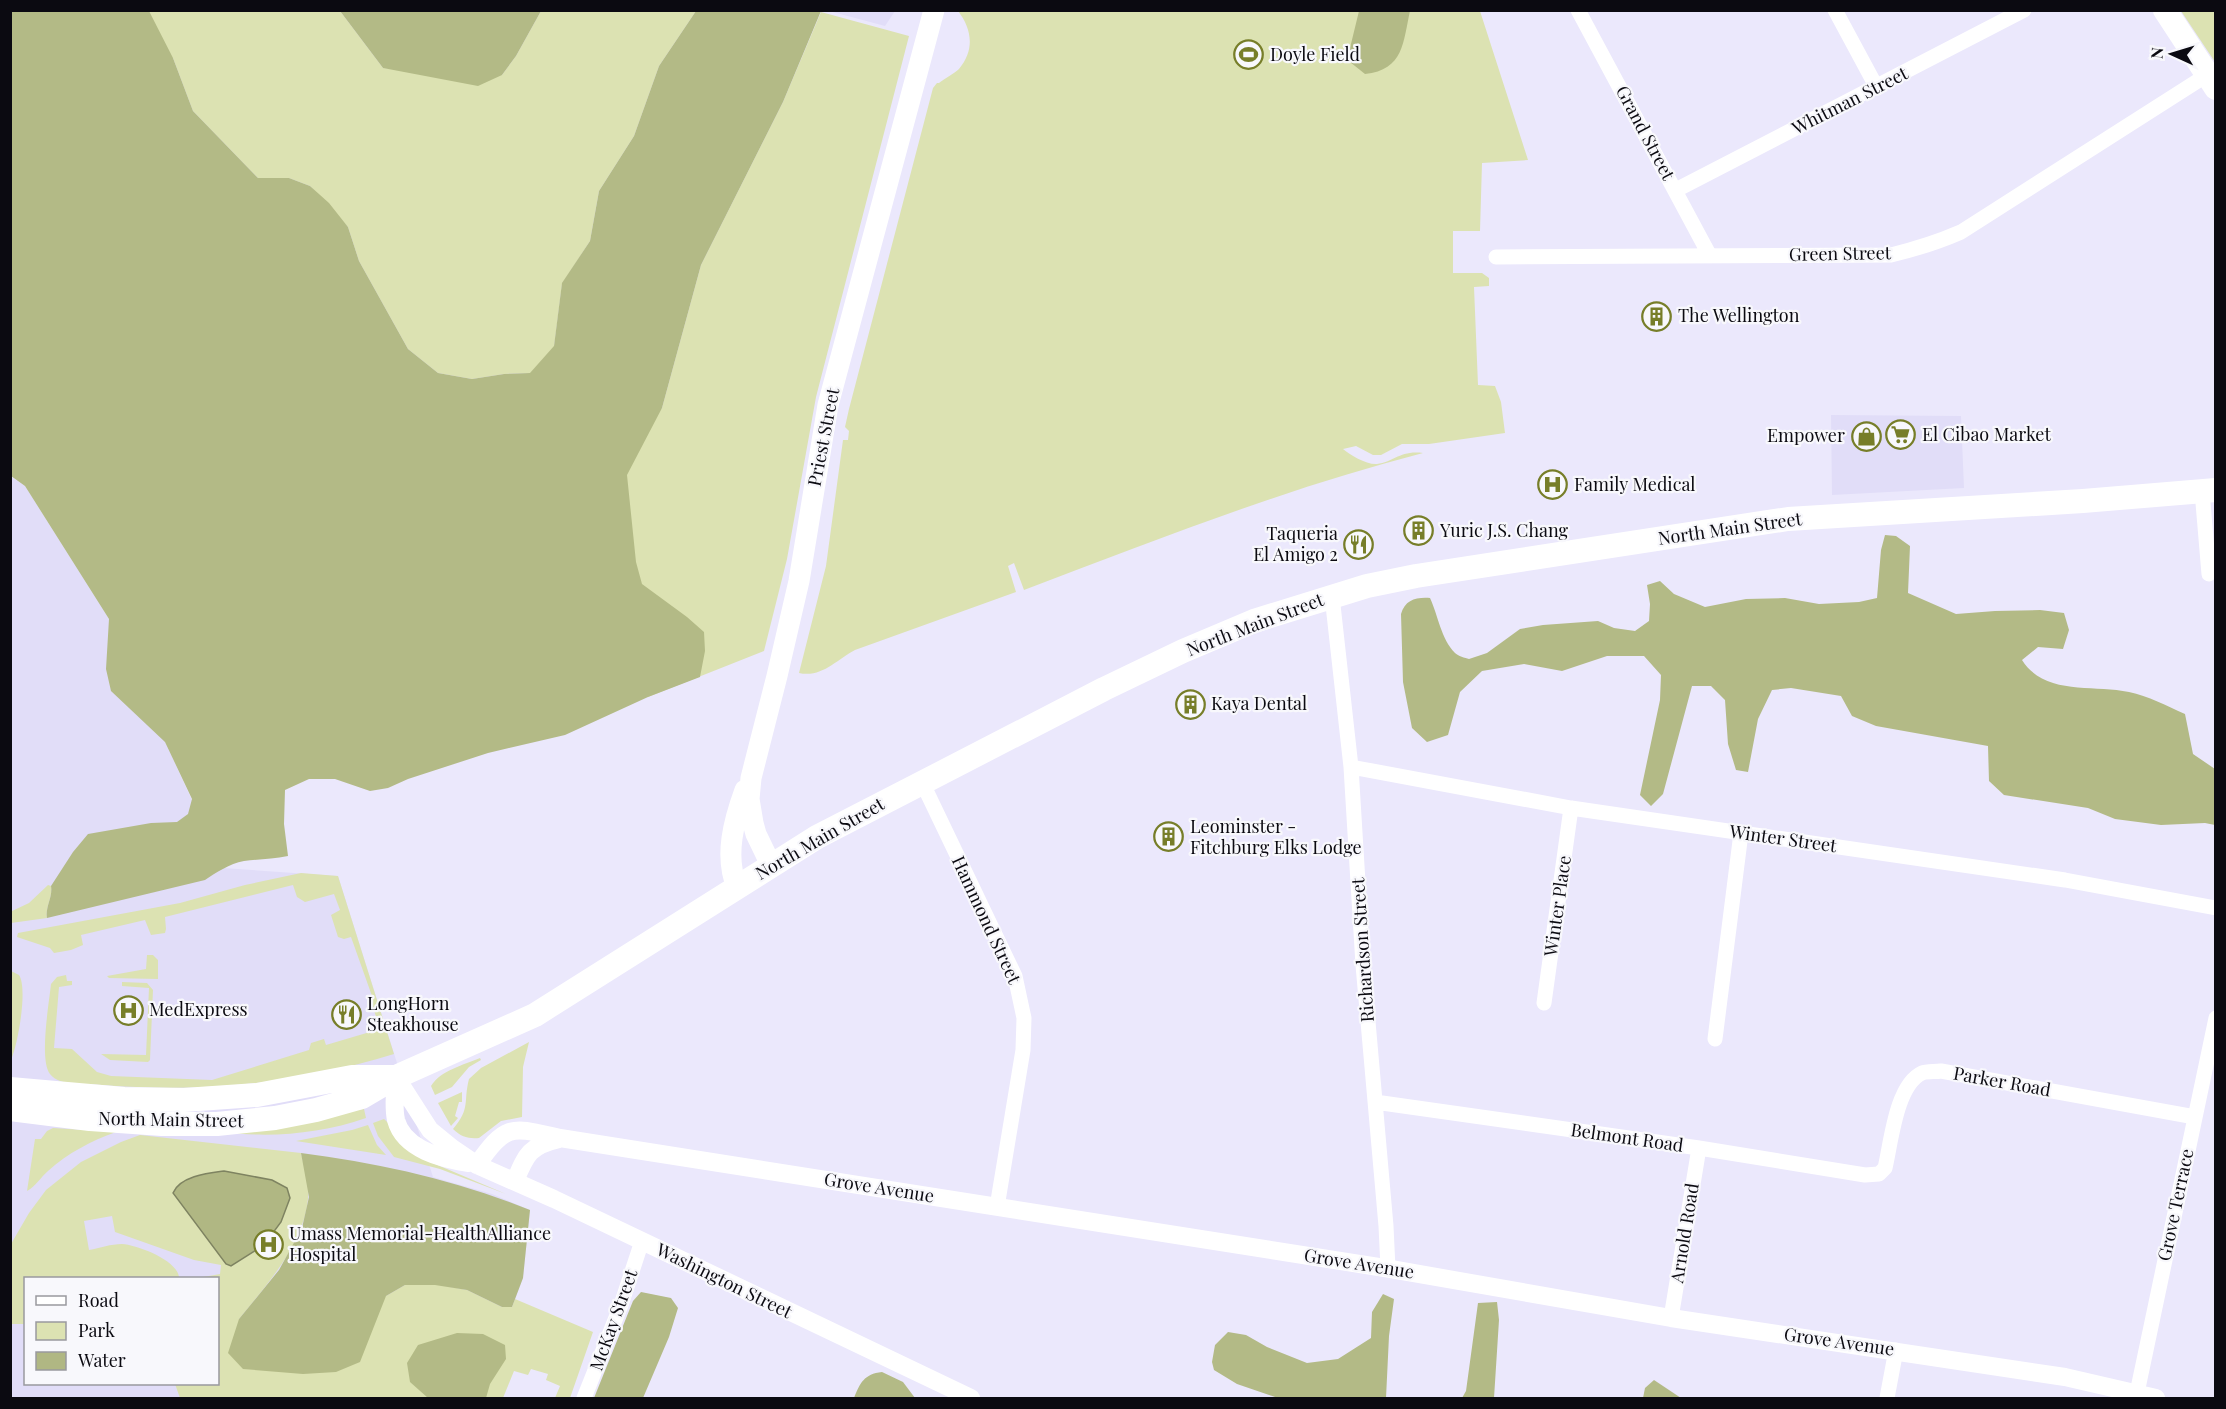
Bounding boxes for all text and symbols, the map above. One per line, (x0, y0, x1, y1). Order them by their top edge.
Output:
north arrow (2142, 24, 2202, 84)
sports icon: Doyle Field (1233, 39, 1265, 71)
place label: Doyle Field (1270, 42, 1360, 66)
text: N (2146, 46, 2167, 59)
street label: Whitman Street (1787, 60, 1912, 140)
street label: Grand Street (1611, 81, 1681, 184)
street label: Green Street (1789, 240, 1892, 266)
building icon: The Wellington (1641, 300, 1673, 332)
place label: The Wellington (1678, 303, 1800, 327)
street label: Priest Street (802, 385, 844, 488)
supermarket icon: El Cibao Market (1885, 419, 1917, 451)
shop icon: Empower (1850, 420, 1882, 452)
place label: El Cibao Market (1922, 422, 2051, 446)
place label: Empower (1767, 423, 1845, 447)
hospital icon: Family Medical (1537, 469, 1569, 501)
place label: Family Medical (1574, 472, 1696, 496)
street label: North Main Street (1656, 506, 1804, 550)
building icon: Yuric J.S. Chang (1403, 515, 1435, 547)
place label: Yuric J.S. Chang (1439, 518, 1568, 542)
place label: Taqueria El Amigo 2 (1253, 521, 1338, 566)
restaurant icon: Taqueria El Amigo 2 (1343, 528, 1375, 560)
street label: North Main Street (1183, 587, 1327, 661)
building icon: Kaya Dental (1174, 688, 1206, 720)
place label: Kaya Dental (1211, 691, 1307, 715)
street label: North Main Street (751, 791, 889, 885)
place label: Leominster - Fitchburg Elks Lodge (1190, 814, 1362, 859)
street label: Winter Street (1727, 818, 1839, 857)
building icon: Leominster - Fitchburg Elks Lodge (1153, 821, 1185, 853)
street label: Hammond Street (947, 852, 1027, 988)
street label: Winter Place (1538, 854, 1576, 959)
street label: Richardson Street (1345, 876, 1379, 1023)
place label: LongHorn Steakhouse (367, 991, 459, 1036)
hospital icon: MedExpress (112, 994, 144, 1026)
place label: MedExpress (149, 997, 248, 1021)
restaurant icon: LongHorn Steakhouse (330, 998, 362, 1030)
street label: Parker Road (1952, 1061, 2053, 1101)
street label: North Main Street (98, 1106, 244, 1132)
street label: Belmont Road (1569, 1117, 1686, 1157)
street label: Grove Terrace (2151, 1146, 2199, 1263)
street label: Grove Avenue (822, 1166, 936, 1208)
street label: Arnold Road (1664, 1181, 1704, 1285)
place label: Umass Memorial-HealthAlliance Hospital (289, 1221, 551, 1266)
hospital icon: Umass Memorial-HealthAlliance Hospital (252, 1228, 284, 1260)
street label: Washington Street (652, 1236, 797, 1324)
street label: Grove Avenue (1302, 1242, 1416, 1284)
street label: McKay Street (584, 1265, 643, 1374)
legend (24, 1277, 219, 1385)
text: Road (78, 1288, 119, 1312)
text: Park (78, 1318, 115, 1342)
street label: Grove Avenue (1782, 1321, 1896, 1361)
text: Water (77, 1348, 126, 1372)

